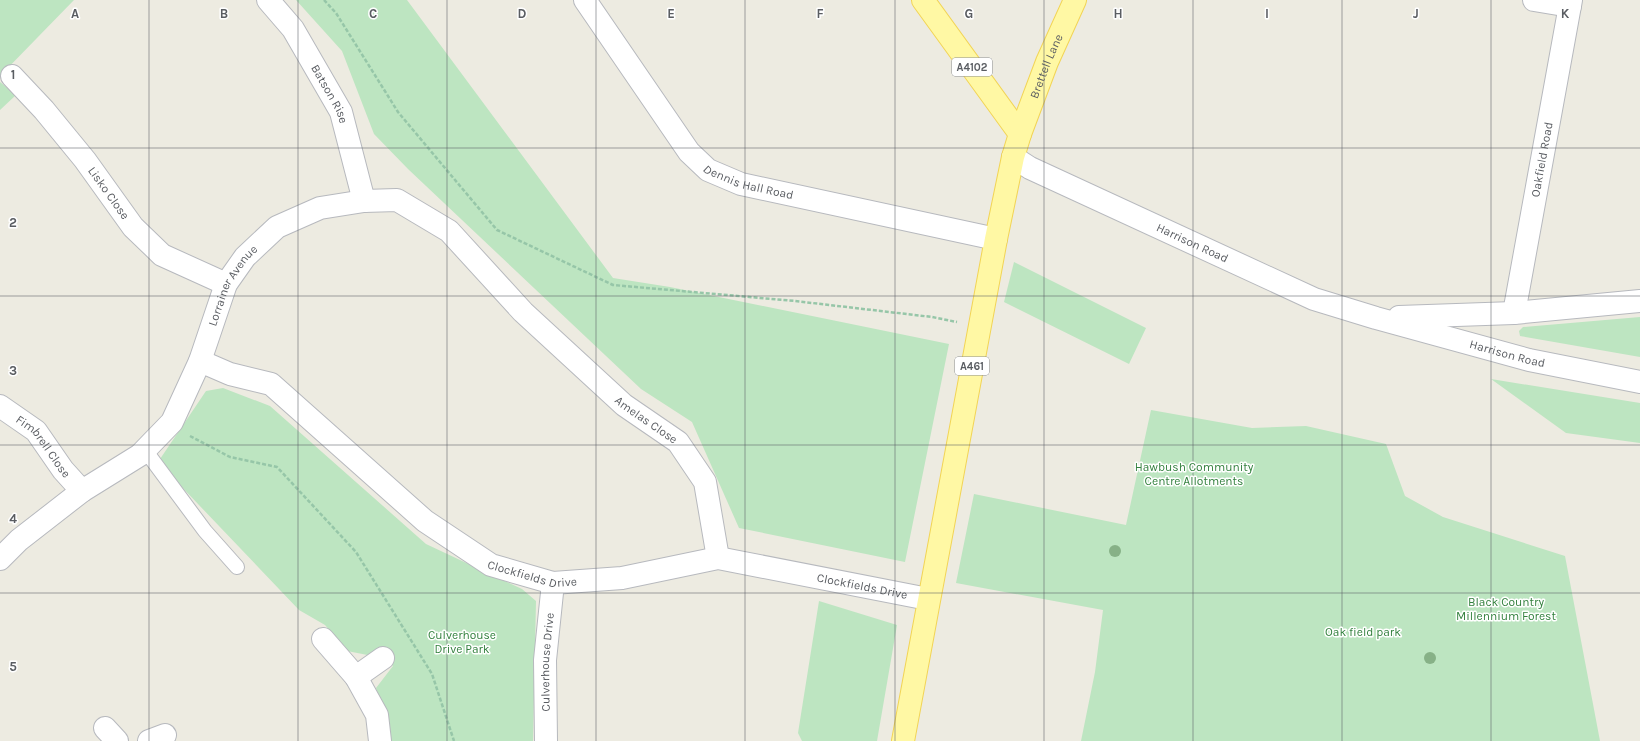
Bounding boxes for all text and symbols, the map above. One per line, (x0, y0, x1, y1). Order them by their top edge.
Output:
text: A (71, 6, 79, 21)
text: B (220, 6, 228, 21)
text: C (369, 6, 377, 21)
text: D (518, 6, 527, 21)
text: E (667, 6, 675, 21)
text: F (816, 6, 824, 21)
text: G (965, 6, 973, 21)
text: H (1113, 6, 1123, 21)
text: I (1265, 6, 1269, 21)
text: J (1413, 6, 1419, 21)
text: K (1561, 6, 1570, 21)
street label: Brettell Lane (1027, 32, 1066, 100)
road number: A4102 (952, 58, 992, 76)
street label: Batson Rise (308, 62, 351, 125)
text: 1 (11, 67, 15, 82)
street label: Oakfield Road (1528, 121, 1556, 198)
street label: Dennis Hall Road (700, 162, 795, 202)
street label: Lisko Close (85, 164, 132, 222)
text: 2 (9, 215, 17, 230)
street label: Harrison Road (1154, 220, 1230, 265)
street label: Lorrainer Avenue (205, 242, 260, 328)
street label: Harrison Road (1468, 337, 1546, 370)
road number: A461 (955, 357, 989, 375)
text: 3 (9, 363, 17, 378)
street label: Amelas Close (612, 393, 680, 447)
street label: Fimbrell Close (13, 412, 73, 480)
park label: Hawbush Community Centre Allotments (1135, 460, 1254, 488)
text: 4 (9, 511, 17, 526)
street label: Clockfields Drive (486, 557, 577, 591)
street label: Clockfields Drive (816, 570, 909, 602)
park label: Black Country Millennium Forest (1456, 595, 1556, 623)
street label: Culverhouse Drive (538, 612, 557, 712)
park label: Oak field park (1325, 625, 1401, 639)
park label: Culverhouse Drive Park (428, 628, 496, 656)
text: 5 (9, 659, 17, 674)

